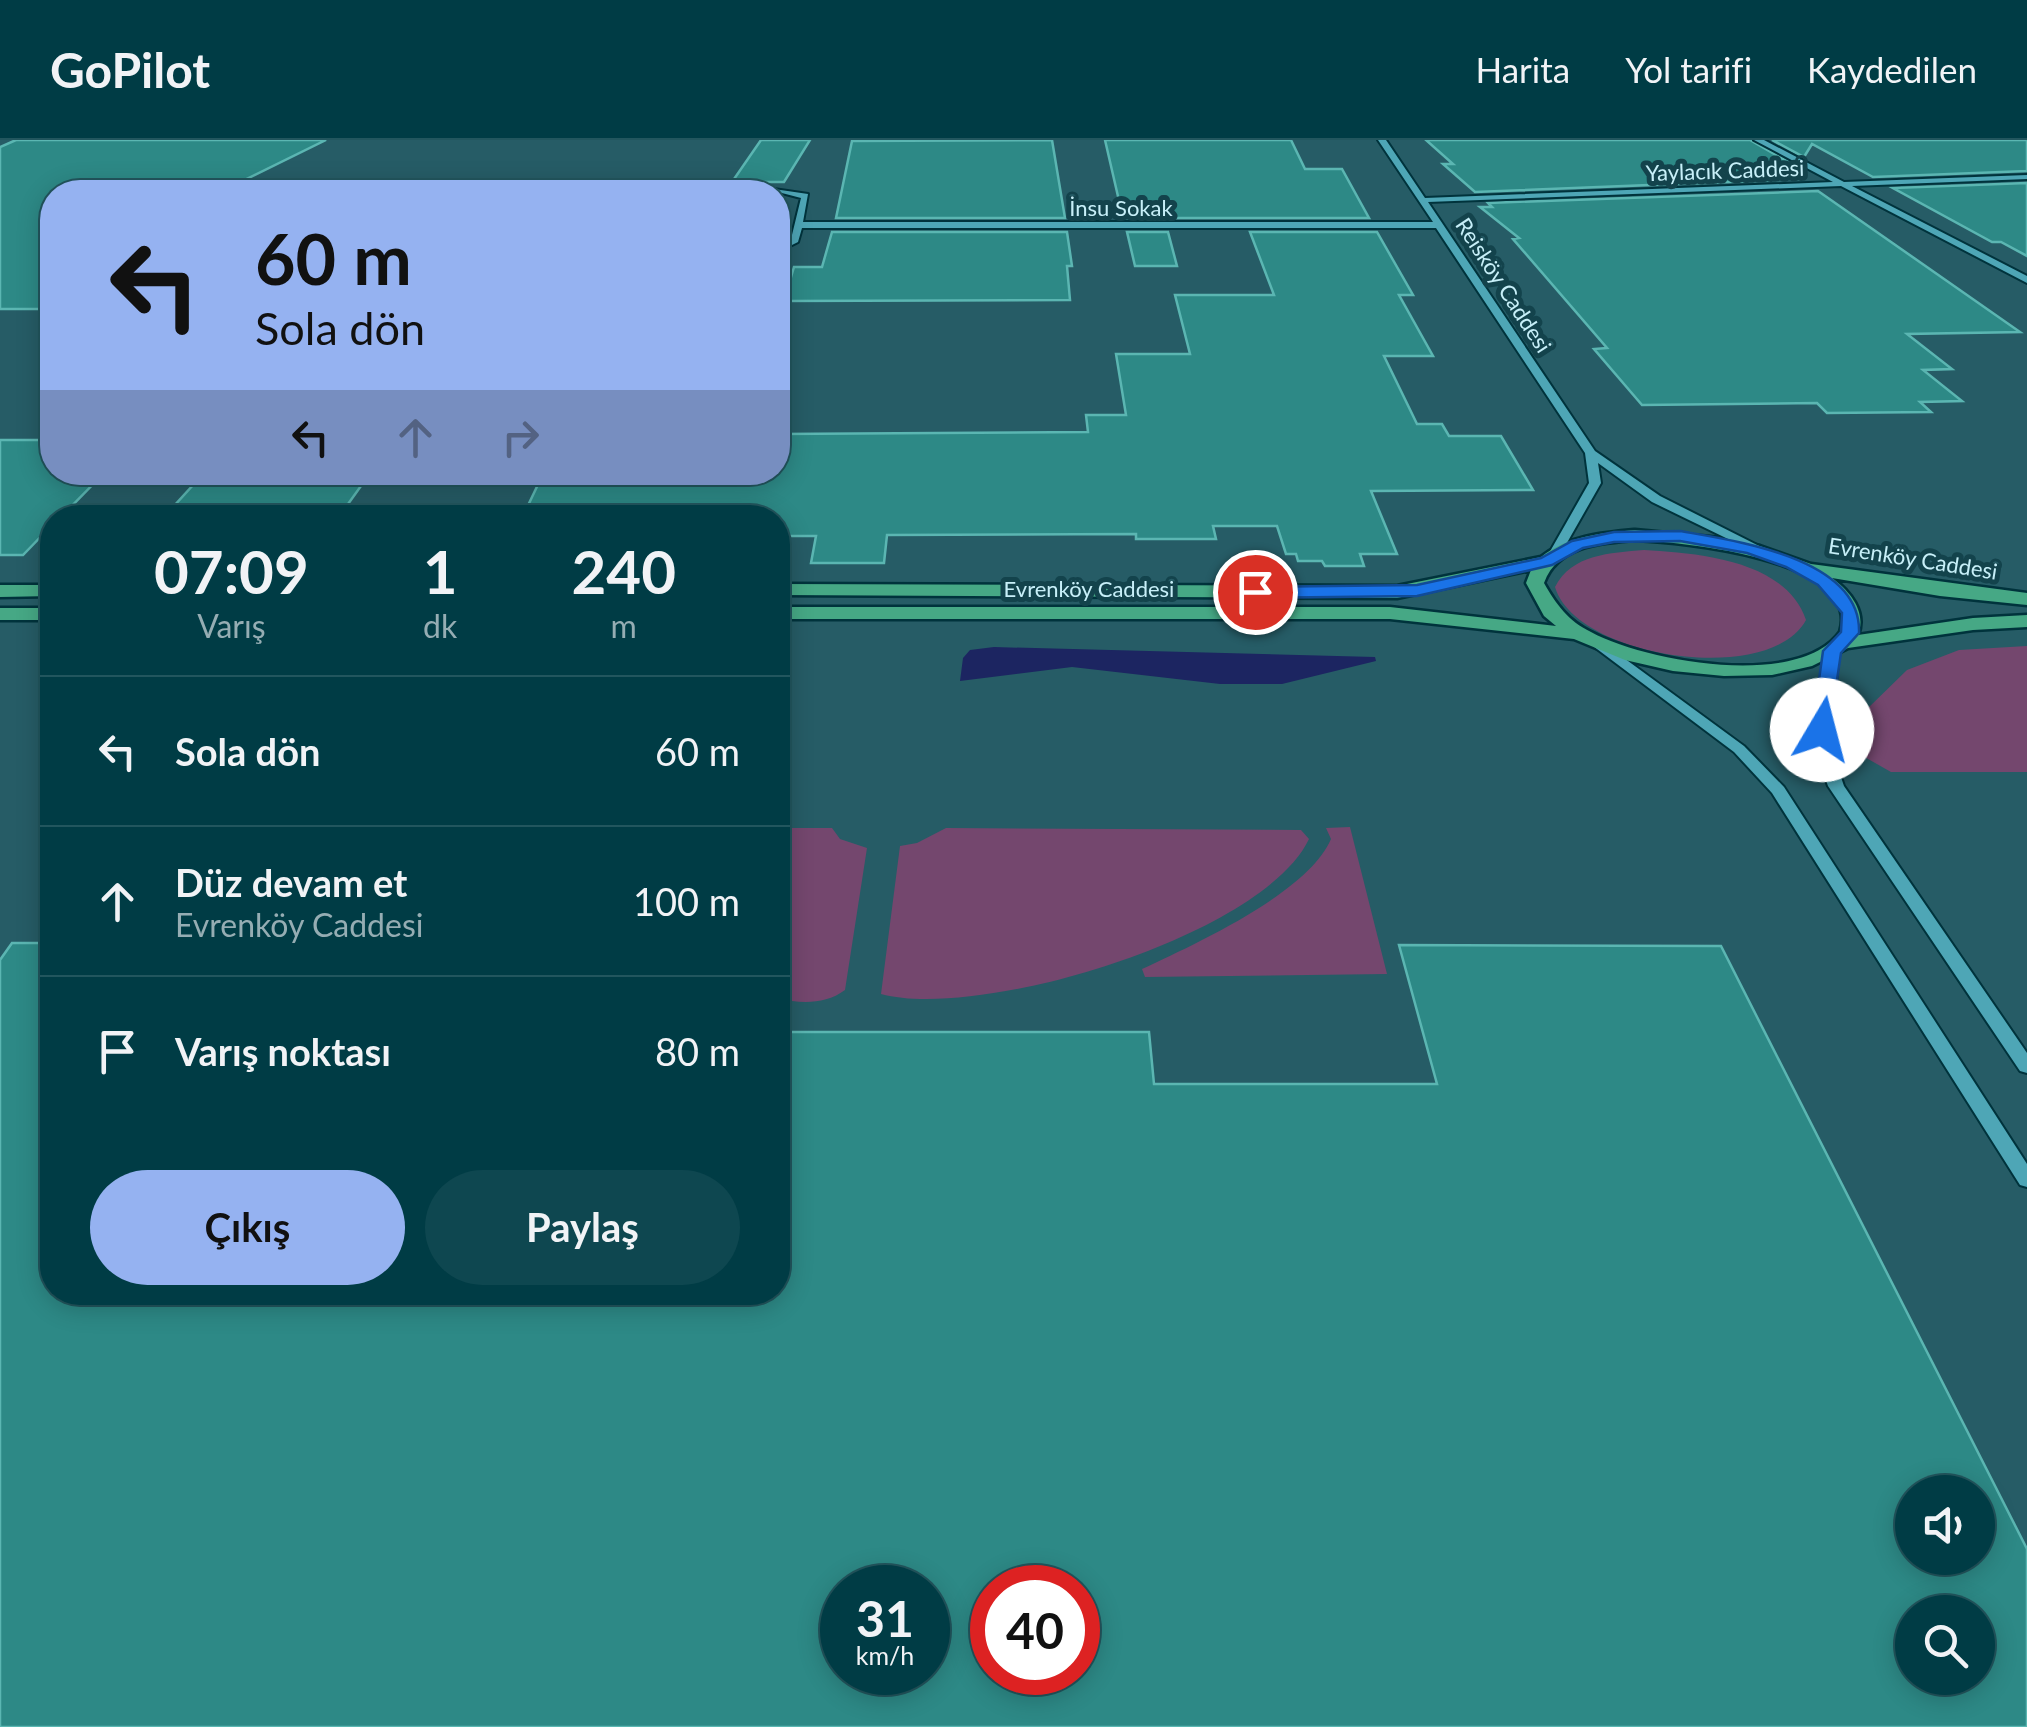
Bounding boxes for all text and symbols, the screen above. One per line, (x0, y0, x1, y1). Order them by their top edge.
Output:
text: GoPilot (50, 41, 210, 98)
text: Harita (1476, 48, 1570, 90)
text: Yol tarifi (1625, 48, 1752, 90)
text: Kaydedilen (1807, 48, 1977, 90)
street label: Yaylacık Caddesi (1645, 154, 1805, 186)
street label: İnsu Sokak (1069, 194, 1173, 221)
street label: Reisköy Caddesi (1450, 213, 1558, 357)
text: 60 m (255, 216, 412, 300)
icon: left (90, 220, 220, 350)
text: Sola dön (255, 301, 425, 355)
icon: left (283, 410, 338, 465)
icon: ahead (388, 410, 443, 465)
icon: right (493, 410, 548, 465)
street label: Evrenköy Caddesi (1827, 531, 1999, 585)
text: 07:09 (154, 535, 309, 607)
text: 1 (423, 535, 458, 607)
text: 240 (572, 535, 676, 607)
pin (1213, 550, 1298, 635)
icon: arrive (1228, 565, 1283, 620)
street label: Evrenköy Caddesi (1004, 575, 1174, 602)
text: Varış (197, 606, 266, 645)
text: dk (423, 606, 457, 645)
text: m (611, 606, 637, 645)
position arrow (1770, 678, 1874, 782)
icon: left (90, 724, 145, 779)
text: Sola dön (175, 728, 320, 774)
text: 60 m (655, 728, 740, 774)
text: Düz devam et (175, 859, 407, 905)
icon: ahead (90, 874, 145, 929)
text: 100 m (633, 878, 740, 924)
text: Evrenköy Caddesi (175, 905, 423, 944)
icon: arrive (90, 1024, 145, 1079)
text: Varış noktası (175, 1028, 391, 1074)
text: 80 m (655, 1028, 740, 1074)
button: Çıkış (90, 1170, 405, 1285)
button: Paylaş (425, 1170, 740, 1285)
map controls (1895, 1475, 1995, 1695)
button: sound (1895, 1475, 1995, 1575)
speed limit sign: 40 (970, 1565, 1100, 1695)
text: 31 (856, 1588, 914, 1648)
button: search (1895, 1595, 1995, 1695)
text: km/h (856, 1640, 914, 1670)

